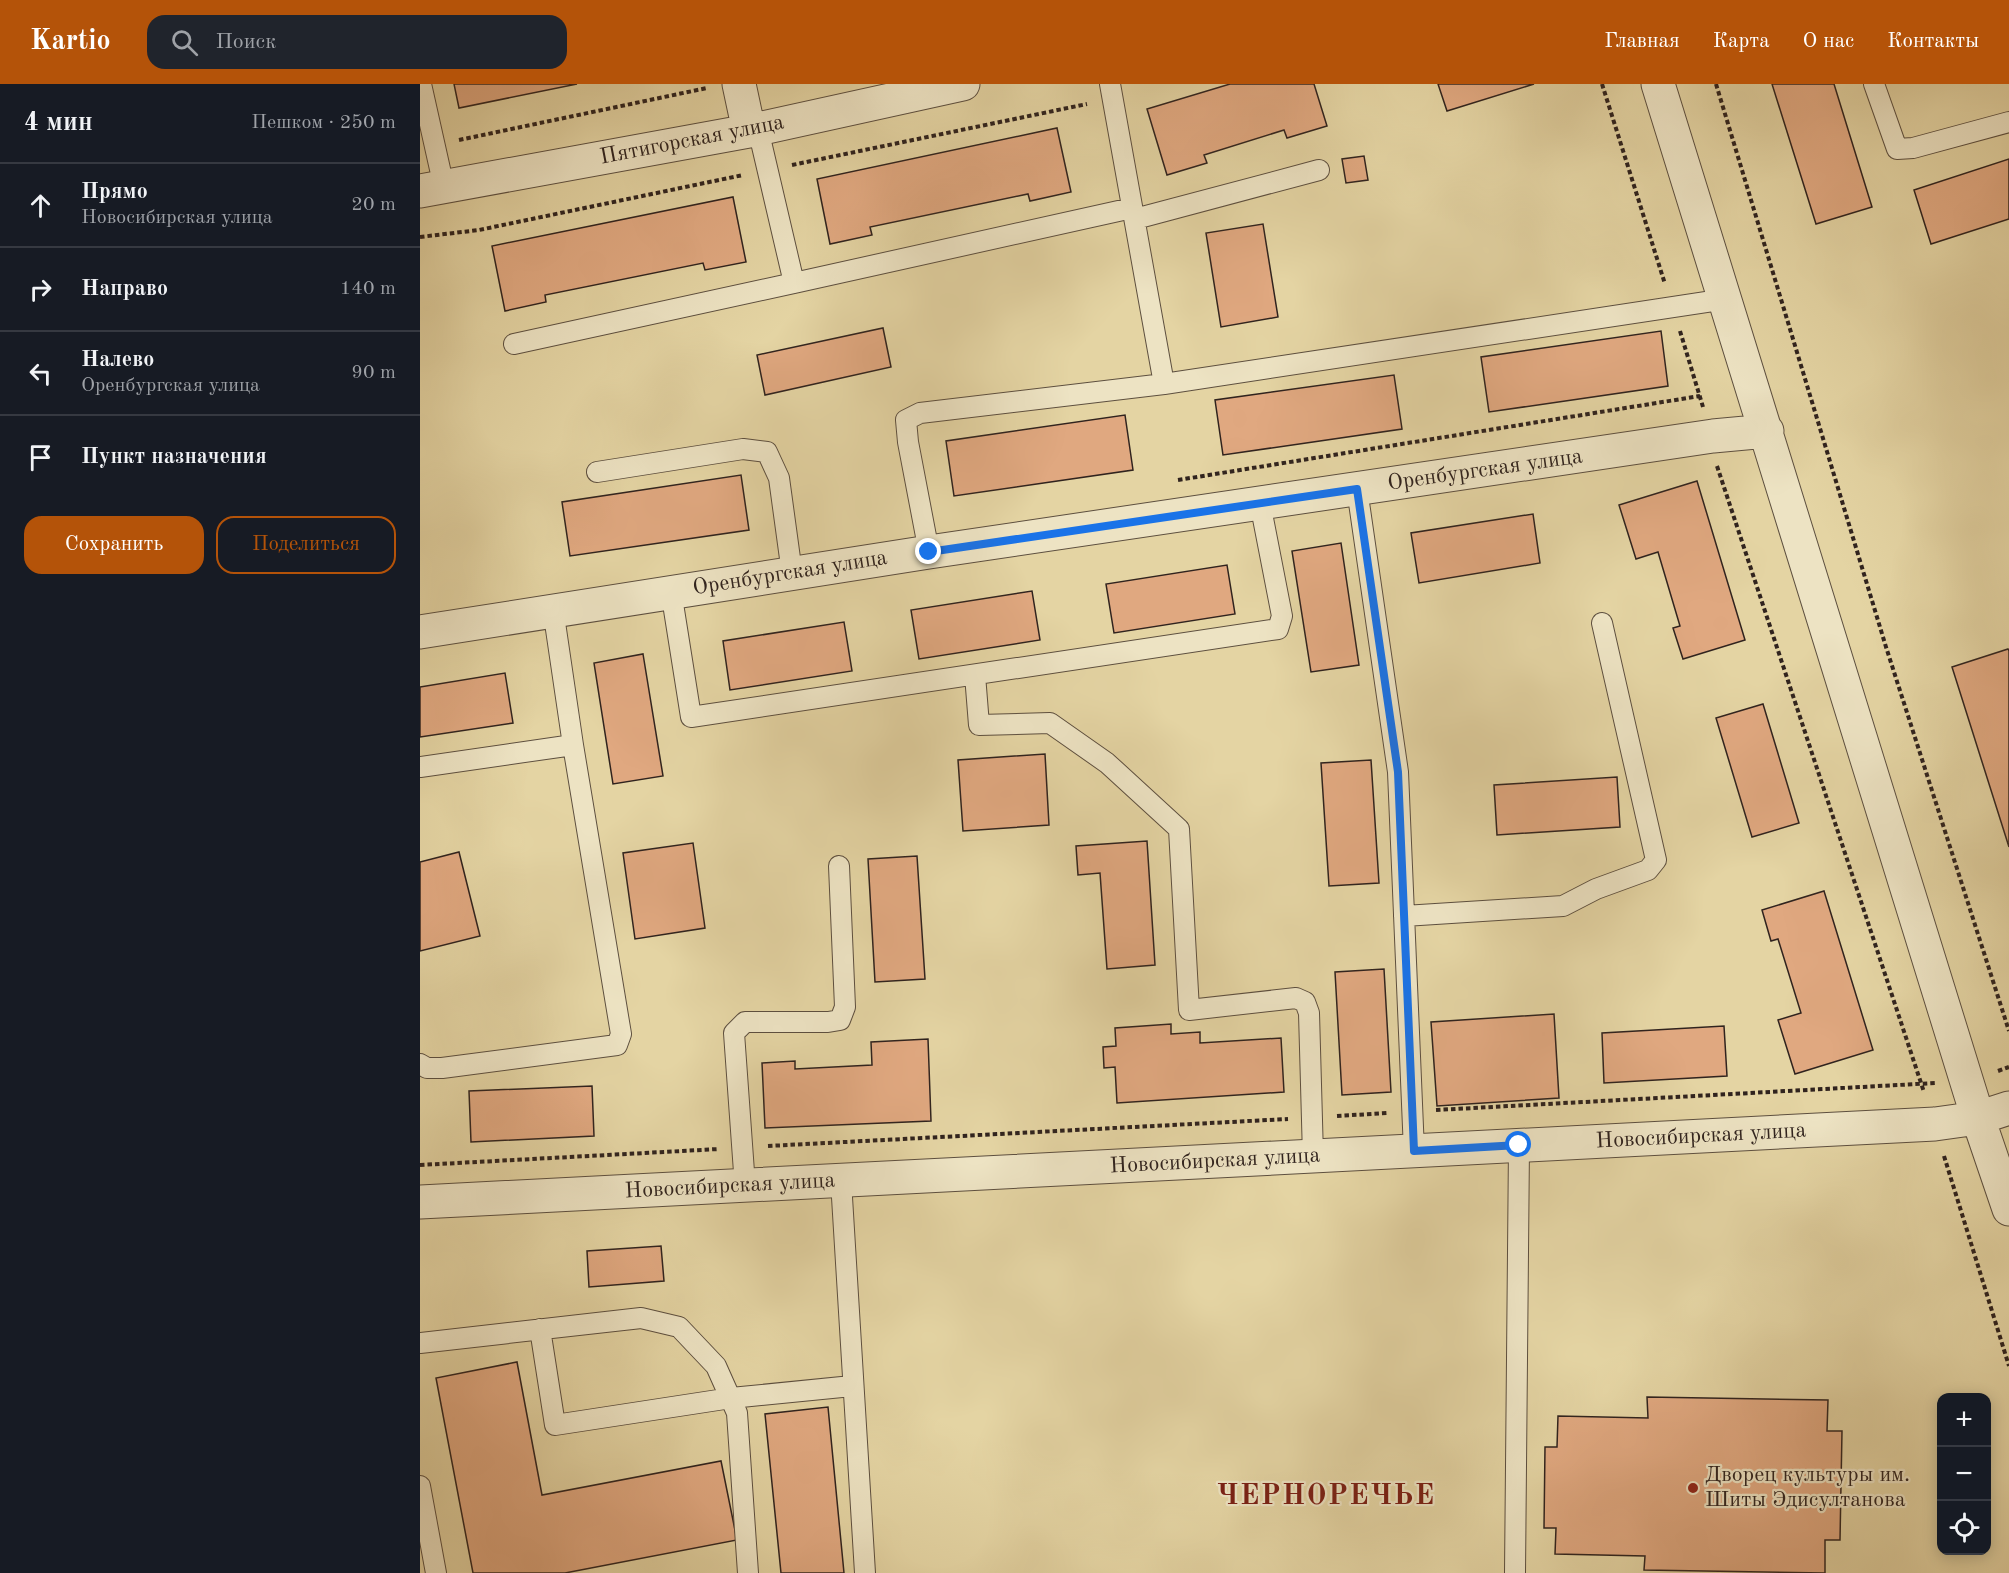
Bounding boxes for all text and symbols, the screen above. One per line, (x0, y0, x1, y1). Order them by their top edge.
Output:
search box (147, 15, 567, 69)
icon: search (168, 26, 201, 59)
text: Kartio (30, 28, 111, 56)
text: Поиск (216, 31, 276, 53)
text: Главная (1604, 31, 1680, 52)
text: Карта (1713, 31, 1770, 52)
text: О нас (1803, 31, 1854, 52)
text: Контакты (1887, 31, 1979, 52)
text: 4 мин (24, 110, 93, 136)
street label: Пятигорская улица (598, 111, 786, 169)
text: Пешком · 250 m (251, 113, 396, 133)
text: Прямо (81, 181, 148, 203)
icon: ahead (24, 189, 57, 222)
text: 20 m (351, 195, 396, 215)
text: Новосибирская улица (81, 208, 273, 228)
icon: right (24, 273, 57, 306)
text: Направо (81, 278, 168, 300)
text: 140 m (340, 279, 396, 299)
text: Налево (81, 349, 154, 371)
icon: left (24, 357, 57, 390)
text: 90 m (351, 363, 396, 383)
text: Оренбургская улица (81, 376, 260, 396)
icon: arrive (24, 441, 57, 474)
street label: Оренбургская улица (1386, 445, 1584, 495)
text: Пункт назначения (81, 446, 267, 468)
button: Сохранить (24, 516, 204, 574)
button: Поделиться (216, 516, 396, 574)
route end (915, 538, 941, 564)
street label: Оренбургская улица (691, 547, 889, 599)
street label: Новосибирская улица (1595, 1119, 1807, 1152)
route start (1505, 1131, 1531, 1157)
street label: Новосибирская улица (1109, 1144, 1321, 1177)
street label: Новосибирская улица (624, 1169, 836, 1202)
map controls (1937, 1393, 1991, 1555)
button: + (1937, 1393, 1991, 1447)
button: − (1937, 1447, 1991, 1501)
place label: Дворец культуры им. Шиты Эдисултанова (1705, 1464, 1910, 1511)
marker: Дворец культуры им. Шиты Эдисултанова (1686, 1481, 1700, 1495)
district label: ЧЕРНОРЕЧЬЕ (1217, 1482, 1435, 1511)
button: locate (1937, 1501, 1991, 1555)

